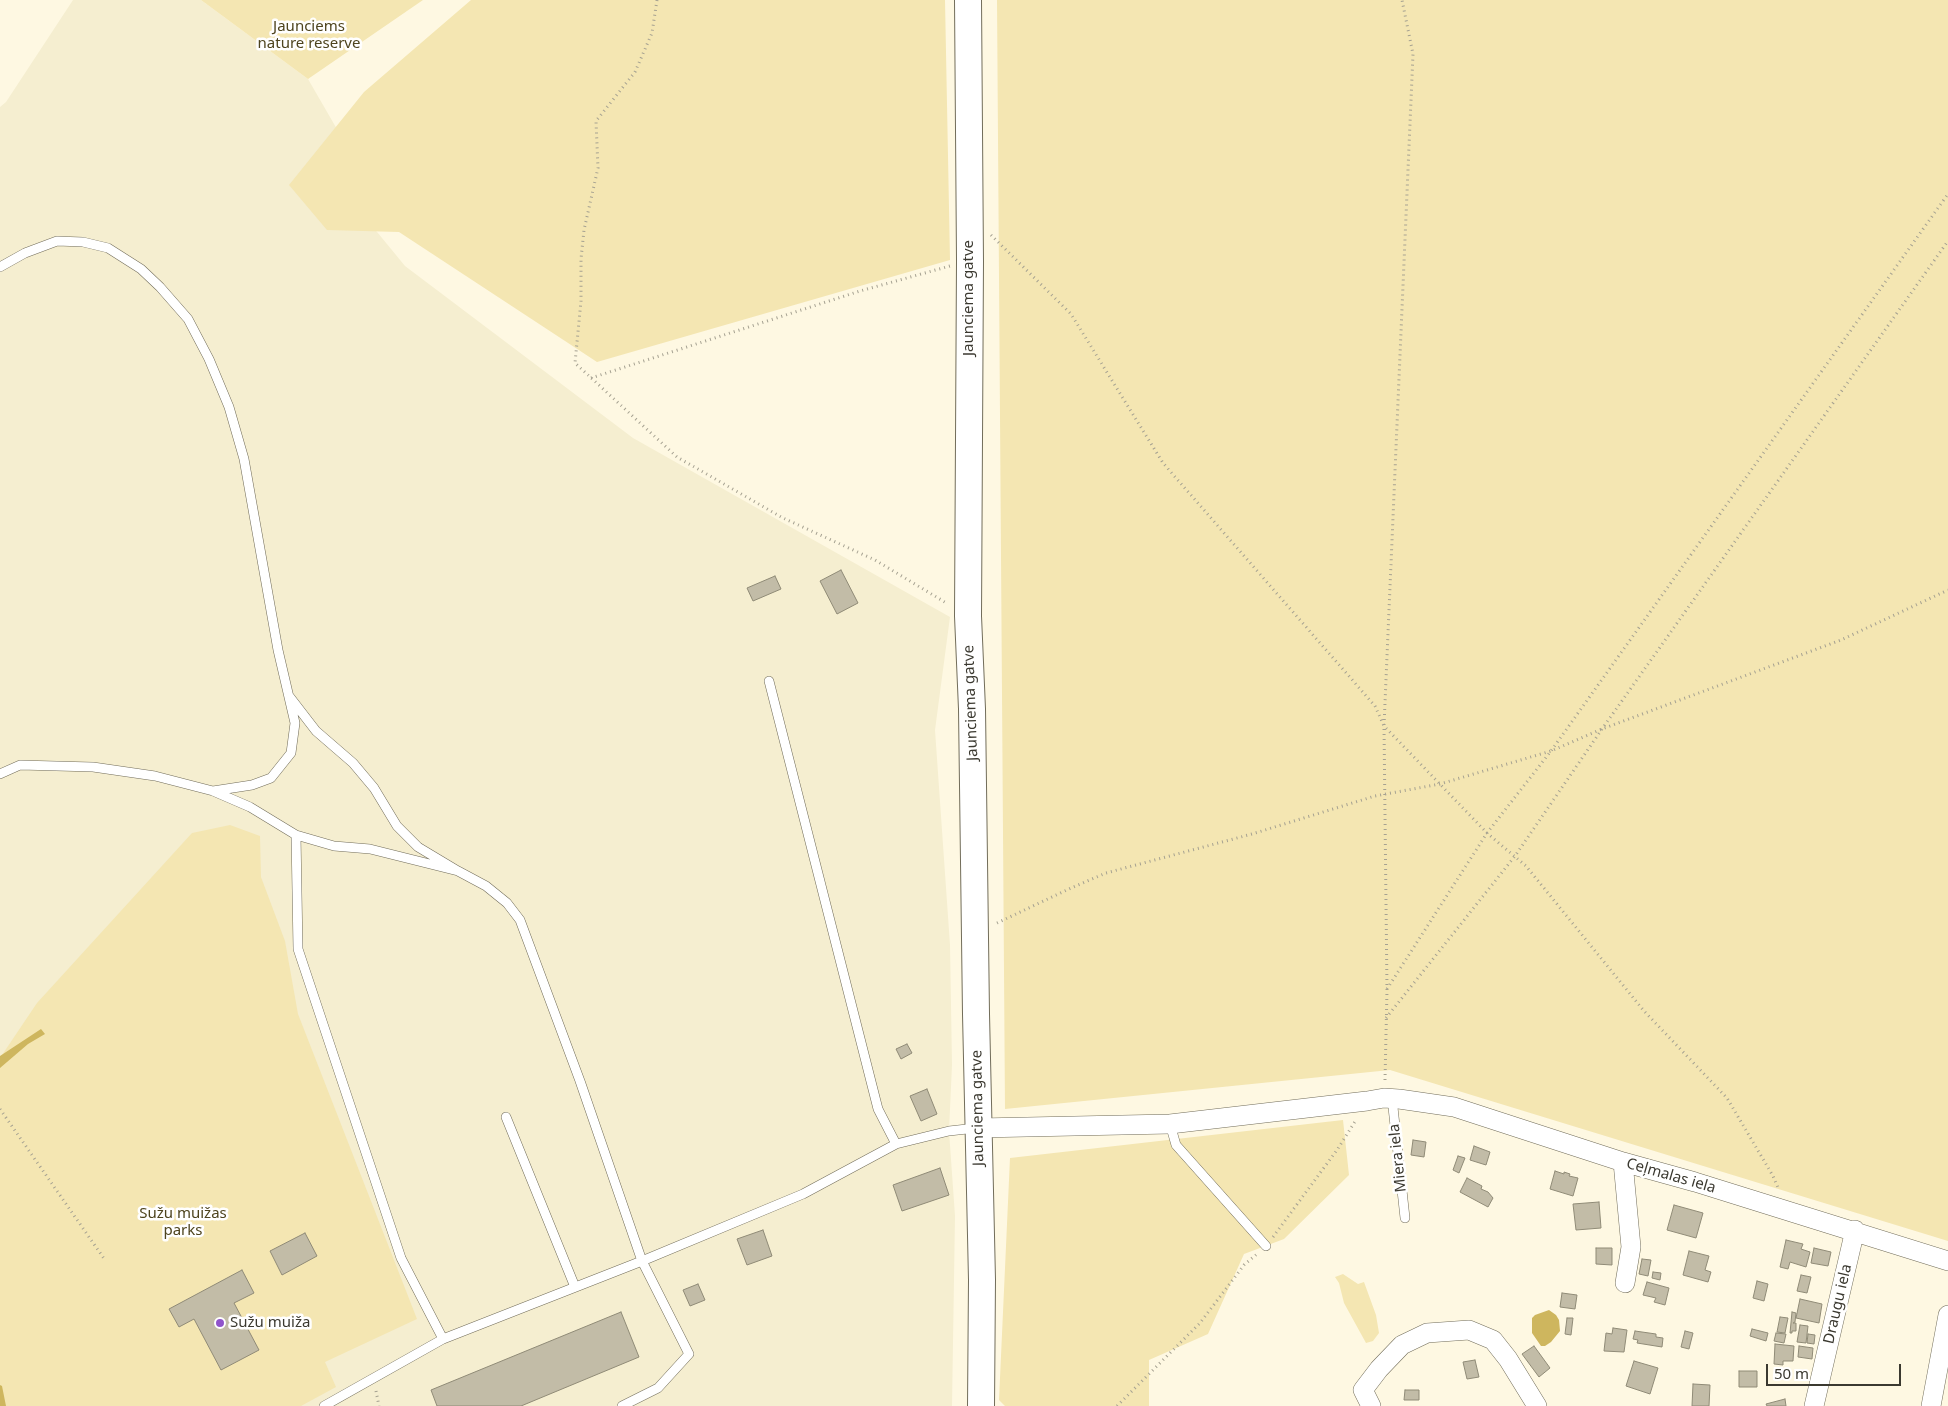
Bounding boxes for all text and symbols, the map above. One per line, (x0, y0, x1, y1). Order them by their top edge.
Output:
park label: Jaunciems nature reserve (258, 18, 360, 53)
street label: Jaunciema gatve (960, 240, 978, 356)
street label: Jaunciema gatve (960, 645, 982, 761)
street label: Jaunciema gatve (968, 1050, 988, 1166)
street label: Miera iela (1385, 1123, 1411, 1193)
street label: Ceļmalas iela (1624, 1155, 1718, 1197)
park label: Sužu muižas parks (139, 1205, 227, 1240)
street label: Draugu iela (1820, 1262, 1856, 1346)
place label: Sužu muiža (230, 1314, 310, 1332)
marker: Sužu muiža (214, 1317, 226, 1329)
scale bar (1768, 1354, 1903, 1386)
text: 50 m (1774, 1363, 1809, 1383)

